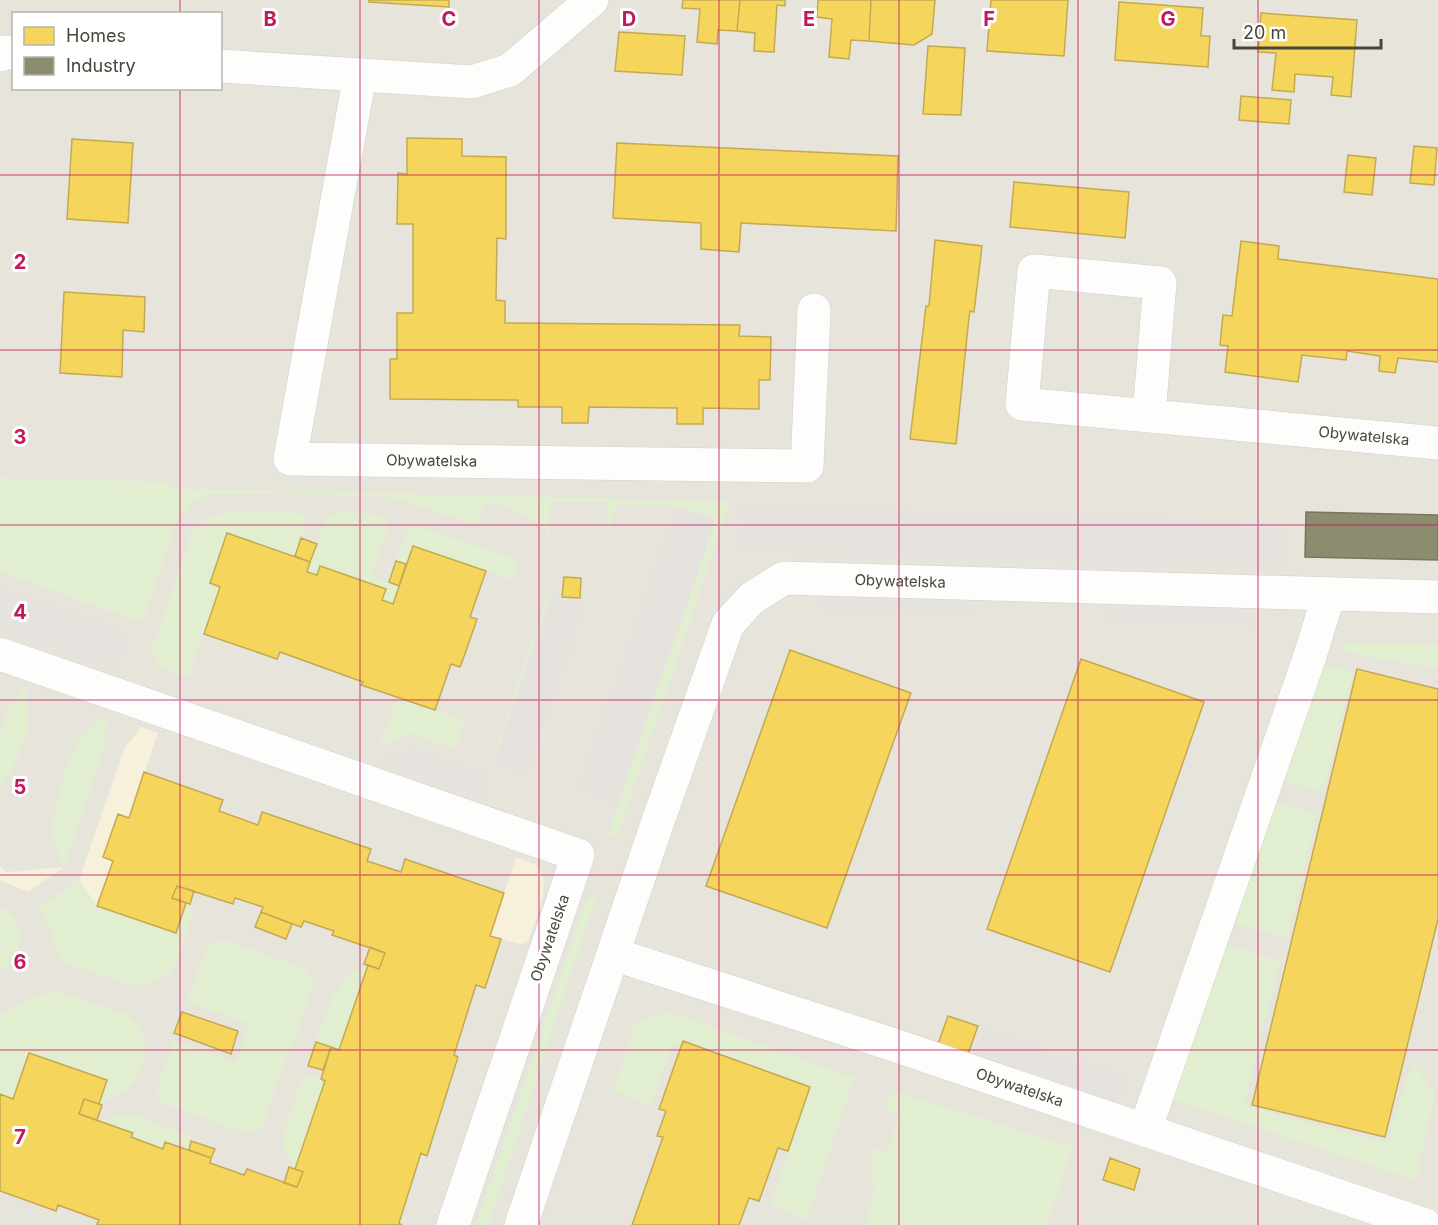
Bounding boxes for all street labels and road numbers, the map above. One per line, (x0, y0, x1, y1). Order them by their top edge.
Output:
street label: Obywatelska (1318, 422, 1410, 449)
street label: Obywatelska (386, 450, 477, 471)
street label: Obywatelska (854, 570, 946, 592)
street label: Obywatelska (526, 892, 573, 984)
street label: Obywatelska (973, 1063, 1066, 1111)

